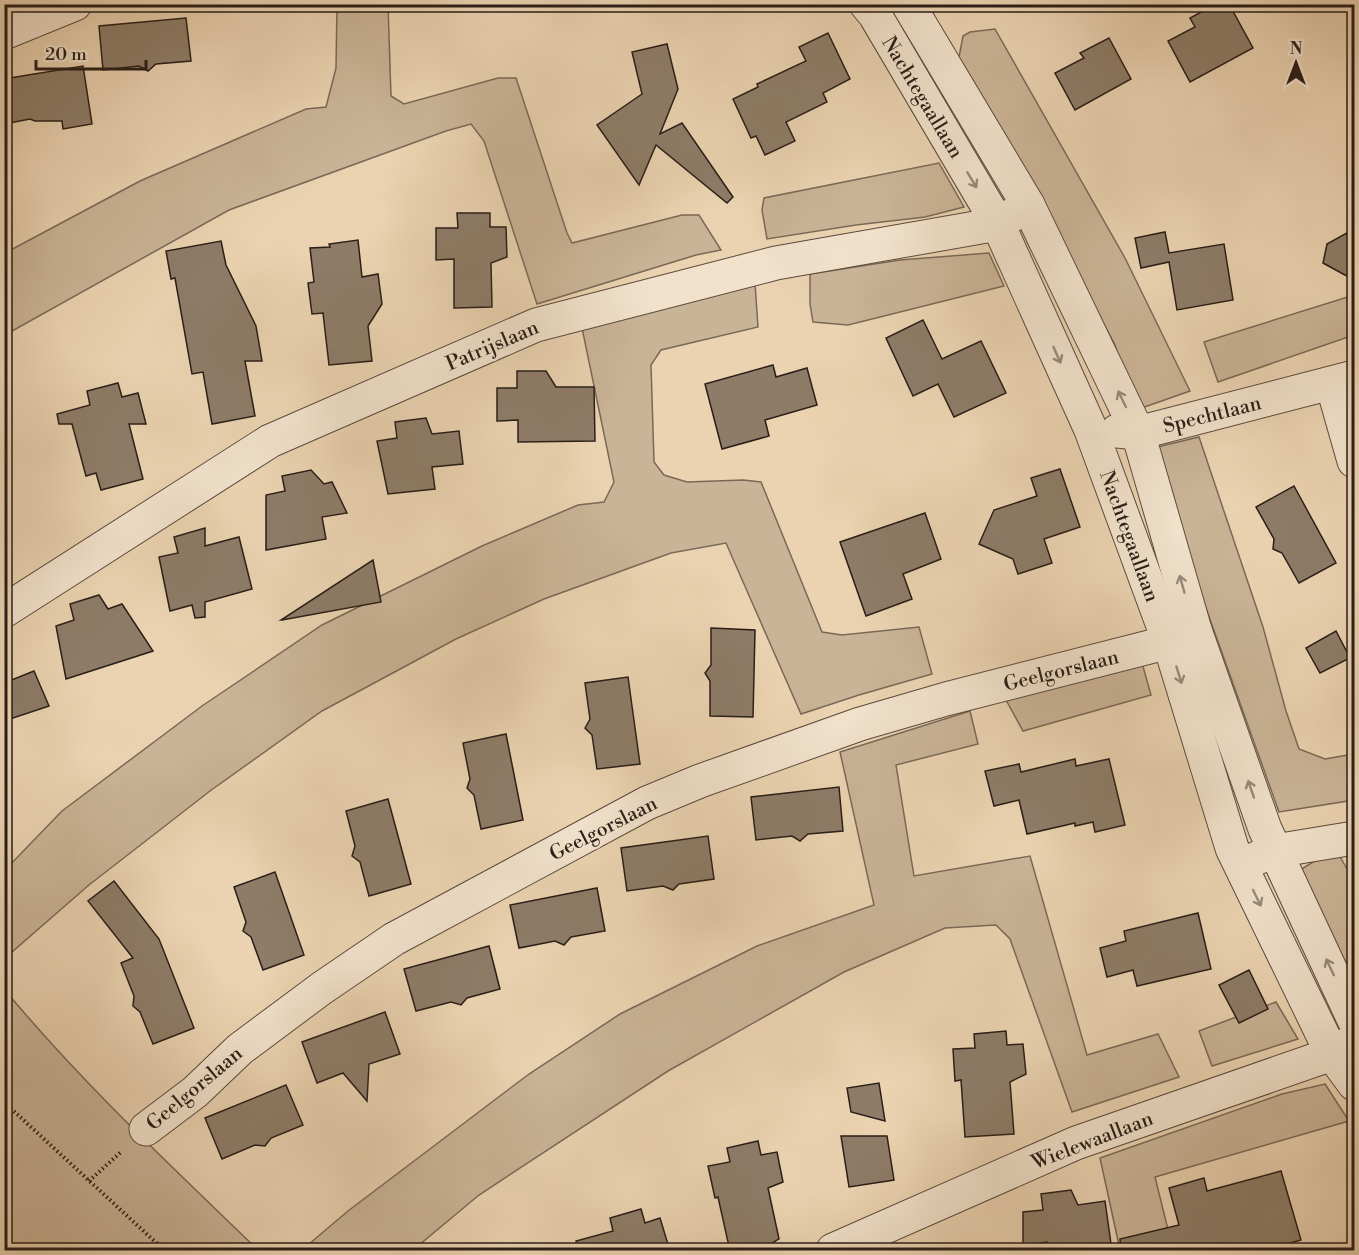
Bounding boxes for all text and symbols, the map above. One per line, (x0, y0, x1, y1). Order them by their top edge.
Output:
street label: Nachtegaallaan (875, 32, 968, 163)
scale bar (36, 33, 146, 71)
north arrow (1266, 33, 1326, 93)
text: N (1290, 39, 1303, 59)
text: 20 m (45, 43, 87, 66)
one-way arrow (967, 171, 979, 188)
street label: Patrijslaan (442, 316, 543, 377)
one-way arrow (1052, 346, 1064, 364)
one-way arrow (1115, 391, 1127, 409)
street label: Spechtlaan (1161, 391, 1264, 440)
street label: Nachtegaallaan (1093, 467, 1164, 606)
one-way arrow (1176, 575, 1187, 594)
street label: Geelgorslaan (1001, 645, 1122, 698)
one-way arrow (1174, 665, 1185, 684)
one-way arrow (1244, 780, 1255, 799)
street label: Geelgorslaan (545, 791, 662, 867)
one-way arrow (1251, 889, 1263, 907)
one-way arrow (1323, 959, 1335, 977)
street label: Geelgorslaan (142, 1042, 248, 1137)
street label: Wielewaallaan (1027, 1107, 1157, 1176)

